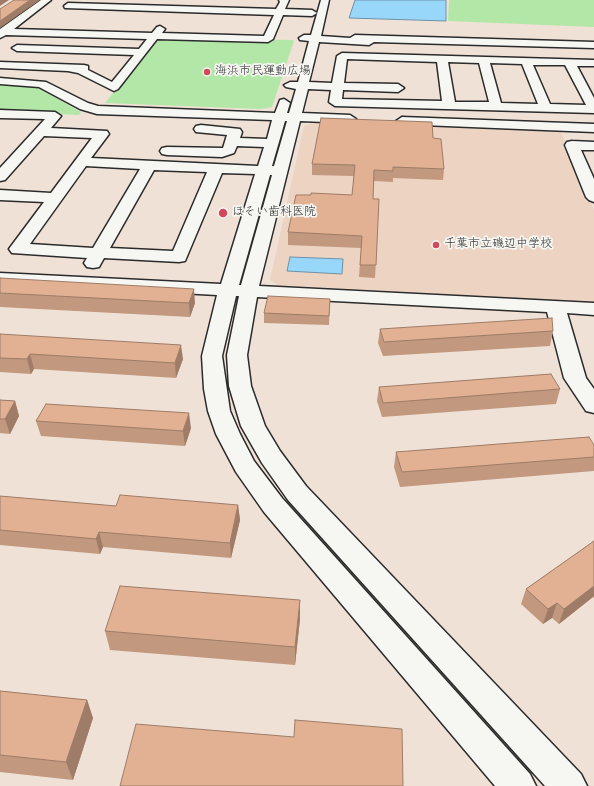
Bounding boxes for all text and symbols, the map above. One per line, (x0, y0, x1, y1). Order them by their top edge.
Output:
place label: 海浜市民運動広場 (215, 65, 311, 79)
marker: 海浜市民運動広場 (202, 67, 212, 77)
place label: ほそい歯科医院 (232, 206, 316, 220)
marker: ほそい歯科医院 (217, 207, 229, 219)
place label: 千葉市立磯辺中学校 (444, 238, 552, 252)
marker: 千葉市立磯辺中学校 (431, 240, 441, 250)

